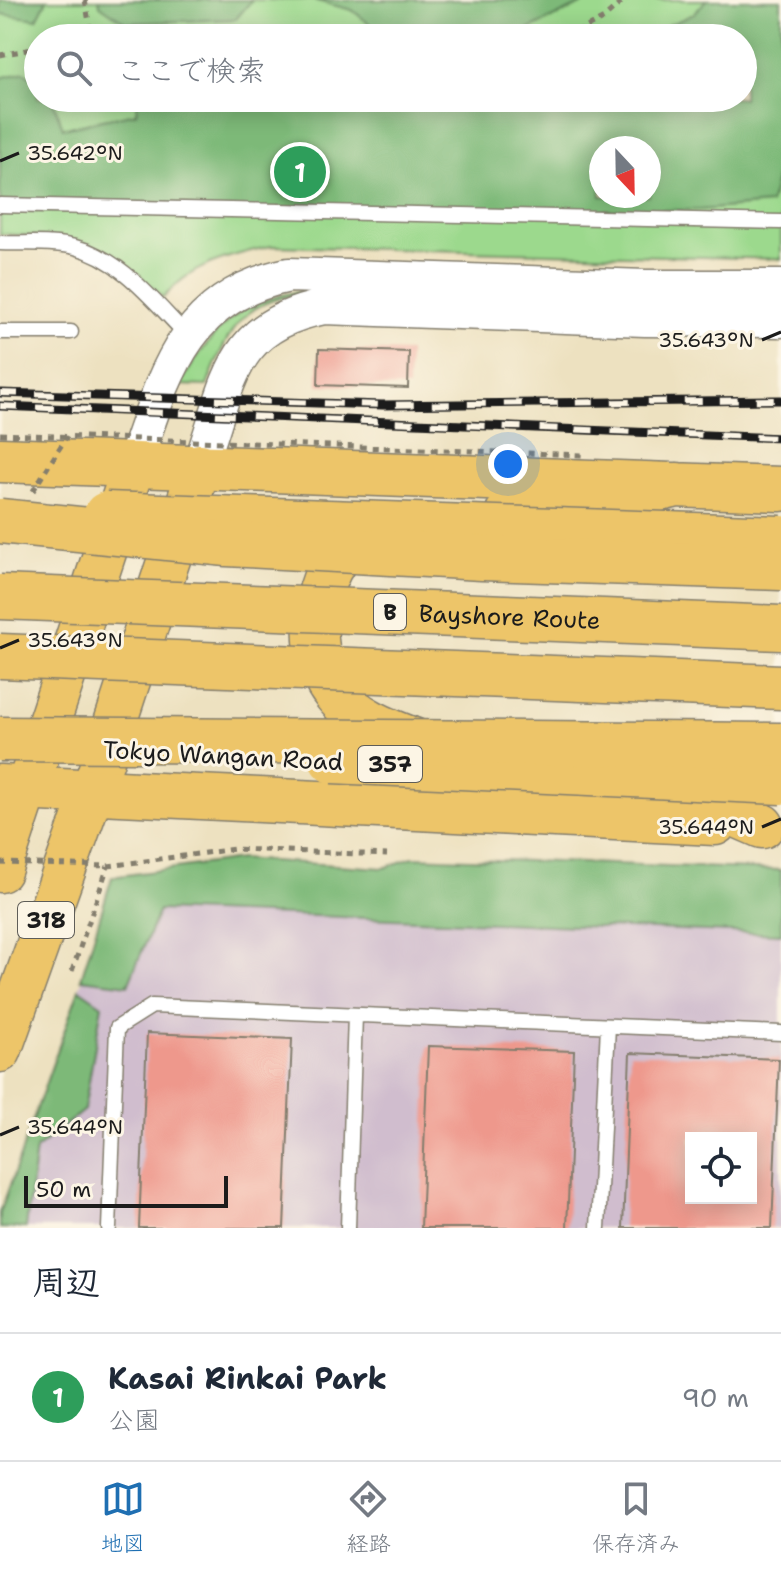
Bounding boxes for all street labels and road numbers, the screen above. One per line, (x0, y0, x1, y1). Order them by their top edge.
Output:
road number: B (374, 594, 406, 630)
street label: Bayshore Route (418, 598, 601, 637)
street label: Tokyo Wangan Road (102, 734, 344, 778)
road number: 357 (358, 746, 422, 782)
road number: 318 (18, 902, 74, 938)

